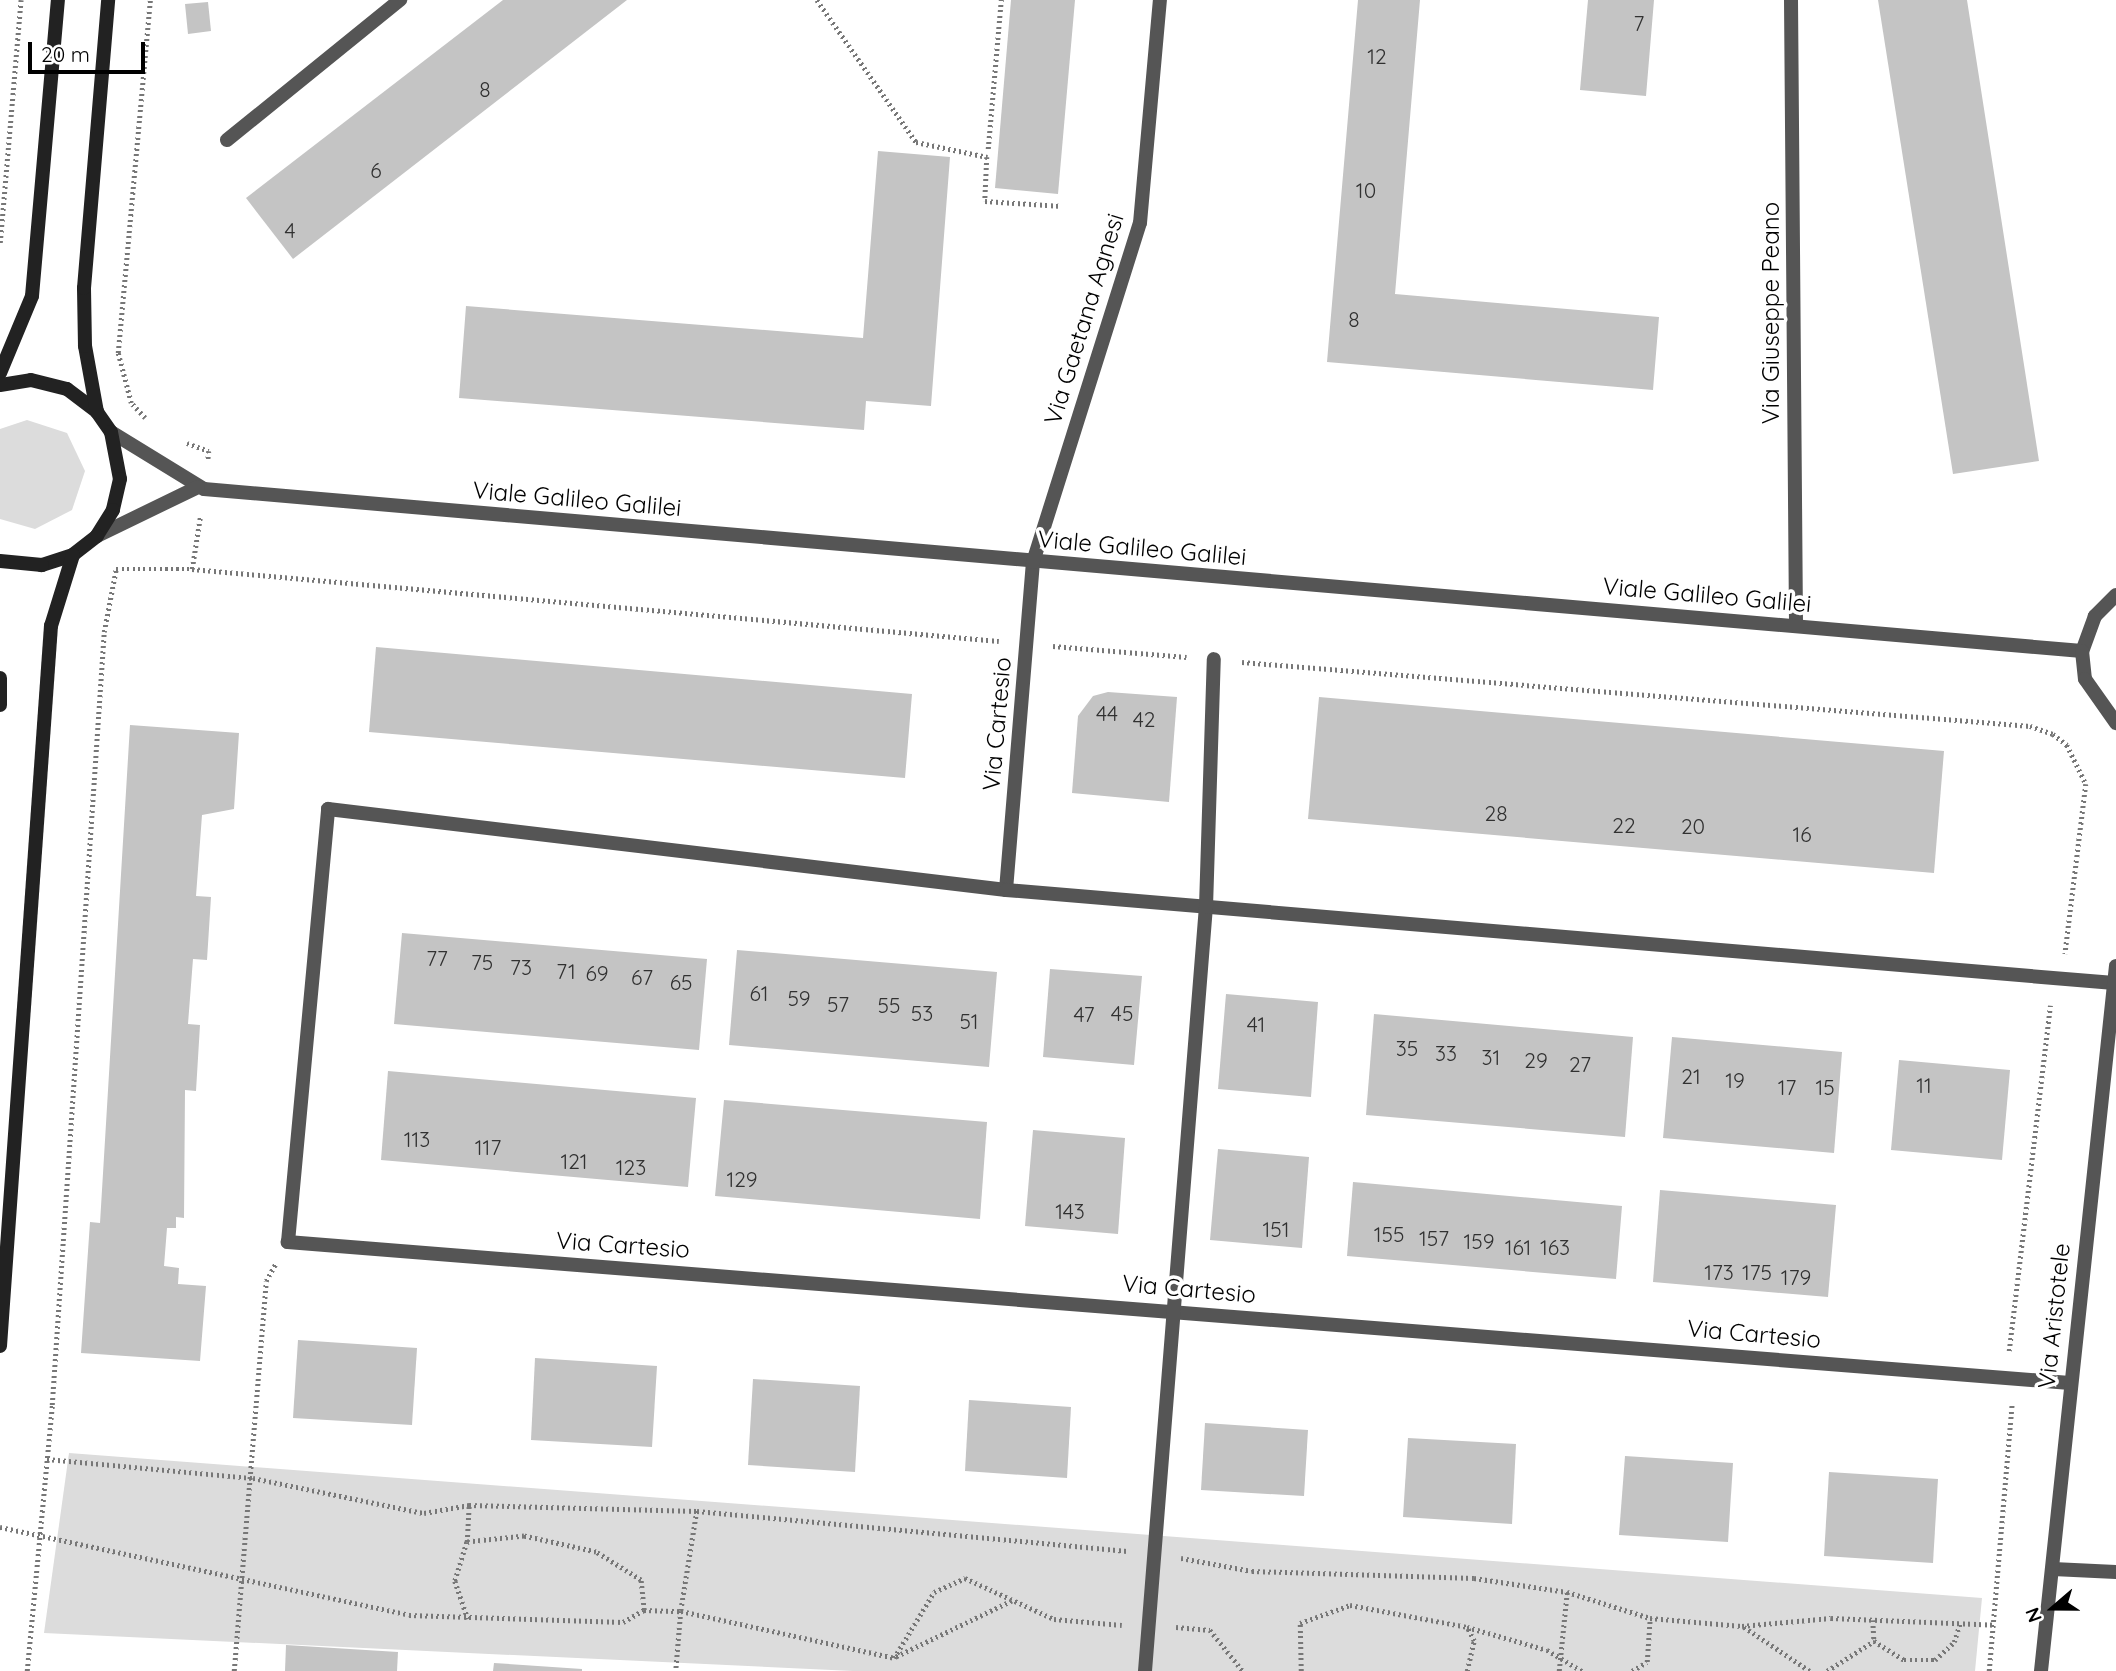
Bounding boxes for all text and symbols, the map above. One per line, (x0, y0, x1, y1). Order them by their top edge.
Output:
house number: 7 (1634, 10, 1644, 36)
scale bar (32, 28, 149, 72)
text: 20 m (41, 41, 90, 67)
house number: 12 (1367, 43, 1387, 69)
house number: 8 (479, 76, 491, 102)
house number: 6 (370, 157, 382, 183)
house number: 10 (1356, 177, 1376, 203)
street label: Via Giuseppe Peano (1757, 202, 1785, 424)
street label: Via Gaetana Agnesi (1038, 210, 1130, 428)
house number: 4 (284, 217, 296, 243)
house number: 8 (1348, 306, 1360, 332)
street label: Viale Galileo Galilei (471, 476, 683, 522)
street label: Viale Galileo Galilei (1036, 525, 1248, 571)
street label: Viale Galileo Galilei (1601, 572, 1813, 618)
street label: Via Cartesio (977, 656, 1017, 792)
house number: 44 (1096, 700, 1118, 726)
house number: 42 (1133, 706, 1155, 732)
house number: 28 (1485, 800, 1507, 826)
house number: 22 (1612, 812, 1636, 838)
house number: 20 (1681, 813, 1705, 839)
house number: 16 (1792, 821, 1812, 847)
house number: 77 (426, 945, 448, 971)
house number: 75 (471, 949, 493, 975)
house number: 73 (510, 954, 532, 980)
house number: 71 (556, 958, 576, 984)
house number: 69 (585, 960, 609, 986)
house number: 67 (631, 964, 653, 990)
house number: 65 (670, 969, 692, 995)
house number: 61 (750, 980, 768, 1006)
house number: 59 (787, 985, 811, 1011)
house number: 57 (827, 991, 849, 1017)
house number: 55 (878, 992, 900, 1018)
house number: 53 (911, 1000, 933, 1026)
house number: 45 (1111, 1000, 1133, 1026)
house number: 47 (1073, 1001, 1095, 1027)
house number: 51 (959, 1008, 979, 1034)
house number: 41 (1247, 1011, 1265, 1037)
house number: 35 (1396, 1035, 1418, 1061)
house number: 33 (1435, 1040, 1457, 1066)
house number: 31 (1482, 1044, 1500, 1070)
house number: 29 (1524, 1047, 1548, 1073)
house number: 27 (1569, 1051, 1591, 1077)
house number: 21 (1681, 1063, 1701, 1089)
house number: 19 (1725, 1067, 1745, 1093)
house number: 11 (1916, 1072, 1932, 1098)
house number: 17 (1778, 1074, 1796, 1100)
house number: 15 (1815, 1074, 1835, 1100)
house number: 113 (404, 1126, 430, 1152)
house number: 117 (475, 1134, 501, 1160)
house number: 121 (560, 1148, 588, 1174)
house number: 123 (616, 1154, 646, 1180)
house number: 129 (726, 1166, 758, 1192)
house number: 143 (1055, 1198, 1085, 1224)
house number: 151 (1263, 1216, 1289, 1242)
house number: 155 (1374, 1221, 1404, 1247)
house number: 157 (1419, 1225, 1449, 1251)
street label: Via Cartesio (555, 1226, 691, 1264)
house number: 159 (1464, 1228, 1494, 1254)
house number: 161 (1505, 1234, 1531, 1260)
house number: 163 (1540, 1234, 1570, 1260)
street label: Via Aristotele (2032, 1242, 2076, 1390)
house number: 173 (1704, 1259, 1734, 1285)
house number: 175 (1742, 1259, 1772, 1285)
house number: 179 (1781, 1264, 1811, 1290)
street label: Via Cartesio (1121, 1269, 1257, 1309)
street label: Via Cartesio (1686, 1314, 1822, 1354)
north arrow (2018, 1573, 2088, 1643)
text: N (2020, 1605, 2047, 1626)

